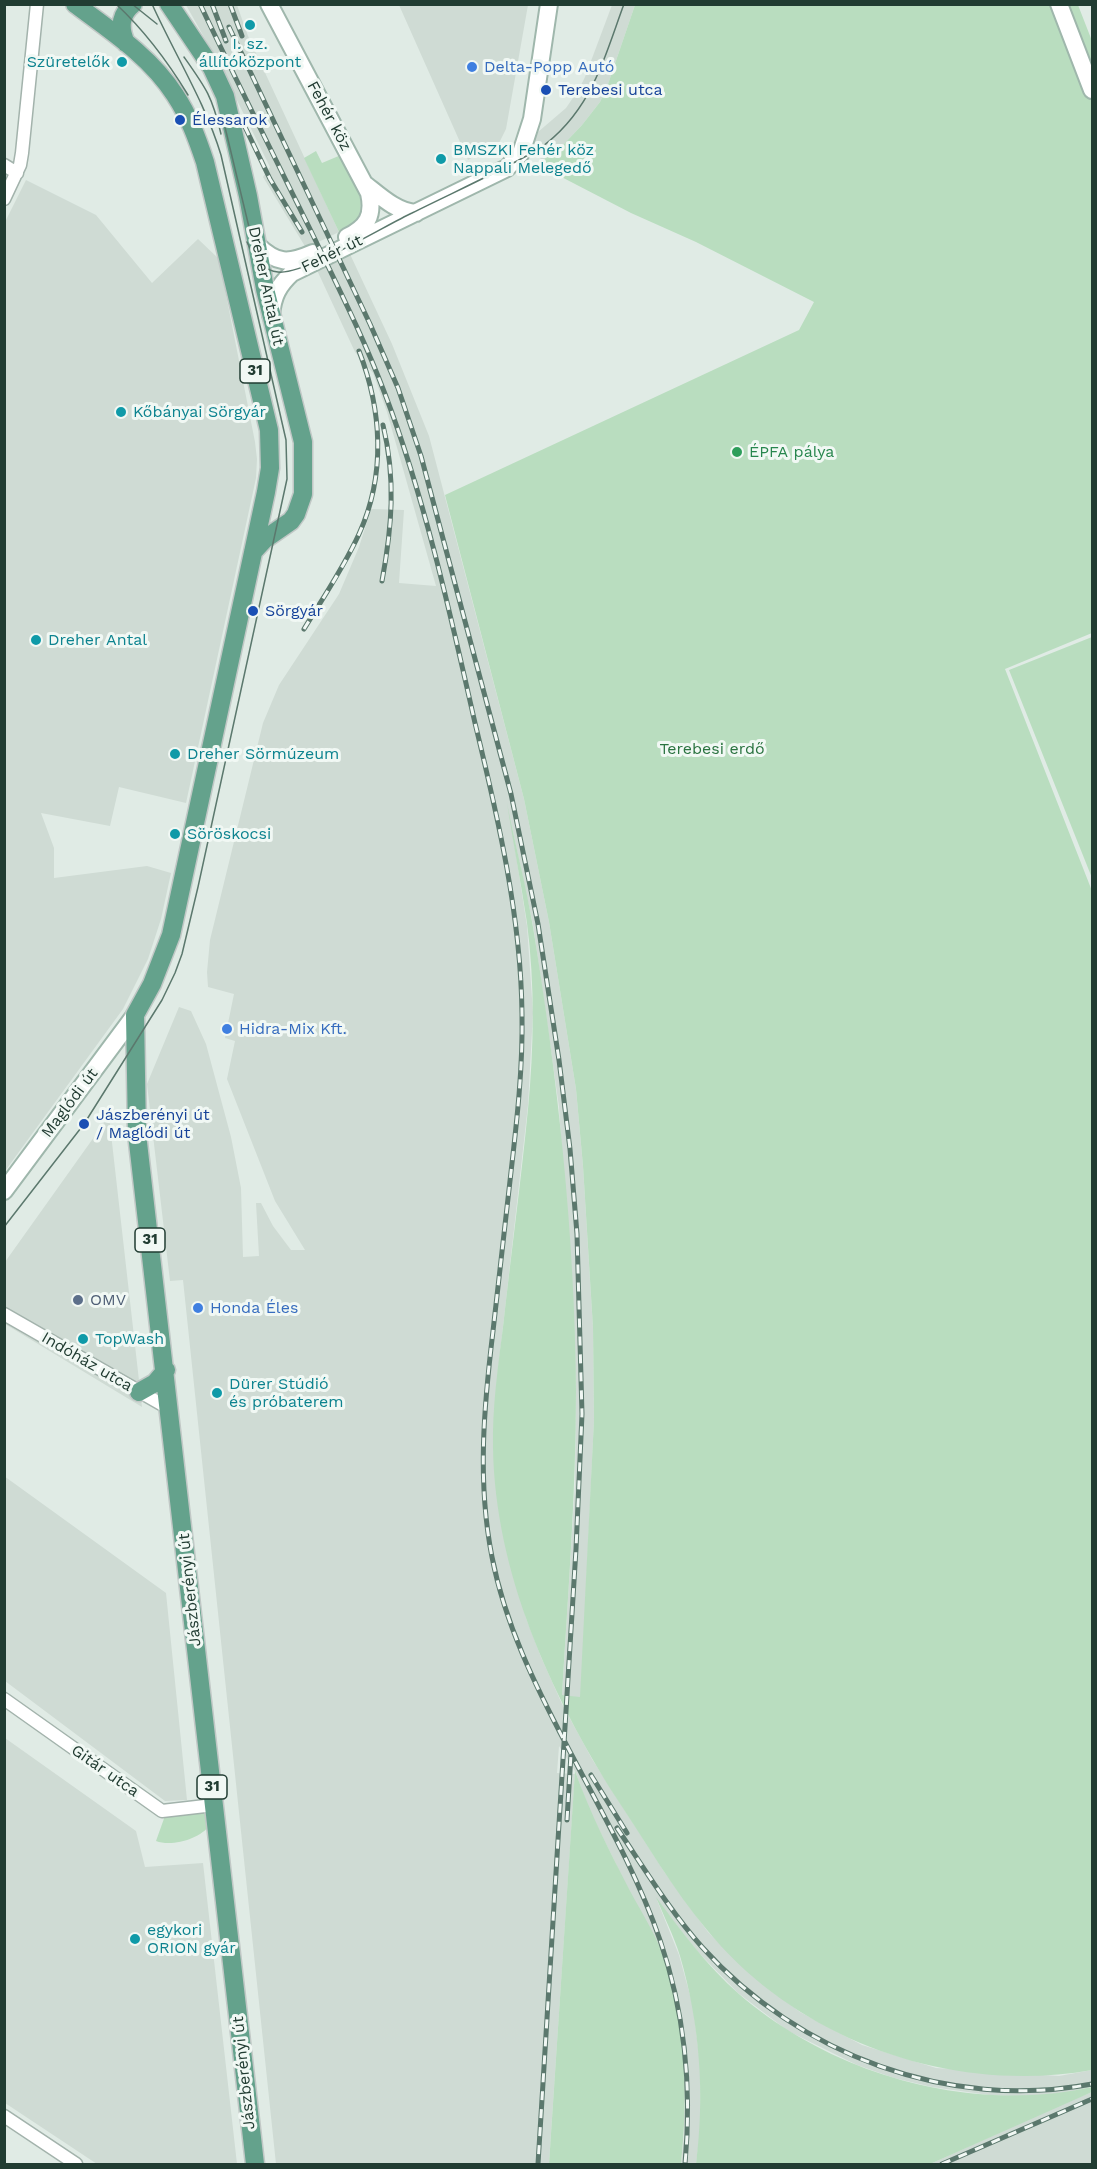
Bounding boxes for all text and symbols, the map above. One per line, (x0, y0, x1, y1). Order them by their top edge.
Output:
marker: I. sz. állítóközpont (243, 18, 257, 32)
place label: I. sz. állítóközpont (199, 34, 301, 72)
place label: Szüretelők (27, 52, 110, 72)
marker: Szüretelők (115, 55, 129, 69)
place label: Delta-Popp Autó (484, 57, 614, 77)
marker: Delta-Popp Autó (465, 60, 479, 74)
street label: Fehér köz (303, 78, 355, 154)
place label: Terebesi utca (558, 80, 663, 100)
marker: Terebesi utca (539, 83, 553, 97)
place label: Élessarok (192, 110, 267, 130)
marker: Élessarok (173, 113, 187, 127)
place label: BMSZKI Fehér köz Nappali Melegedő (453, 140, 594, 178)
marker: BMSZKI Fehér köz Nappali Melegedő (434, 152, 448, 166)
street label: Dreher Antal út (244, 225, 288, 347)
street label: Fehér út (298, 231, 366, 277)
road number: 31 (240, 359, 270, 383)
place label: Kőbányai Sörgyár (133, 402, 266, 422)
marker: Kőbányai Sörgyár (114, 405, 128, 419)
place label: ÉPFA pálya (749, 442, 834, 462)
marker: ÉPFA pálya (730, 445, 744, 459)
place label: Sörgyár (265, 601, 323, 621)
marker: Sörgyár (246, 604, 260, 618)
place label: Dreher Antal (48, 630, 147, 650)
marker: Dreher Antal (29, 633, 43, 647)
park label: Terebesi erdő (659, 739, 765, 759)
place label: Dreher Sörmúzeum (187, 744, 339, 764)
marker: Dreher Sörmúzeum (168, 747, 182, 761)
place label: Söröskocsi (187, 824, 271, 844)
marker: Söröskocsi (168, 827, 182, 841)
place label: Hidra-Mix Kft. (239, 1019, 347, 1039)
marker: Hidra-Mix Kft. (220, 1022, 234, 1036)
street label: Maglódi út (38, 1064, 102, 1142)
place label: Jászberényi út / Maglódi út (96, 1105, 210, 1143)
marker: Jászberényi út / Maglódi út (77, 1117, 91, 1131)
road number: 31 (135, 1228, 165, 1252)
place label: OMV (90, 1290, 126, 1310)
marker: OMV (71, 1293, 85, 1307)
place label: Honda Éles (210, 1298, 298, 1318)
marker: Honda Éles (191, 1301, 205, 1315)
street label: Indóház utca (38, 1328, 136, 1396)
place label: TopWash (95, 1329, 164, 1349)
marker: TopWash (76, 1332, 90, 1346)
place label: Dürer Stúdió és próbaterem (229, 1374, 343, 1412)
marker: Dürer Stúdió és próbaterem (210, 1386, 224, 1400)
street label: Jászberényi út (175, 1532, 205, 1648)
street label: Gitár utca (67, 1741, 143, 1801)
road number: 31 (197, 1775, 227, 1799)
place label: egykori ORION gyár (147, 1920, 236, 1958)
marker: egykori ORION gyár (128, 1932, 142, 1946)
street label: Jászberényi út (229, 2015, 259, 2131)

